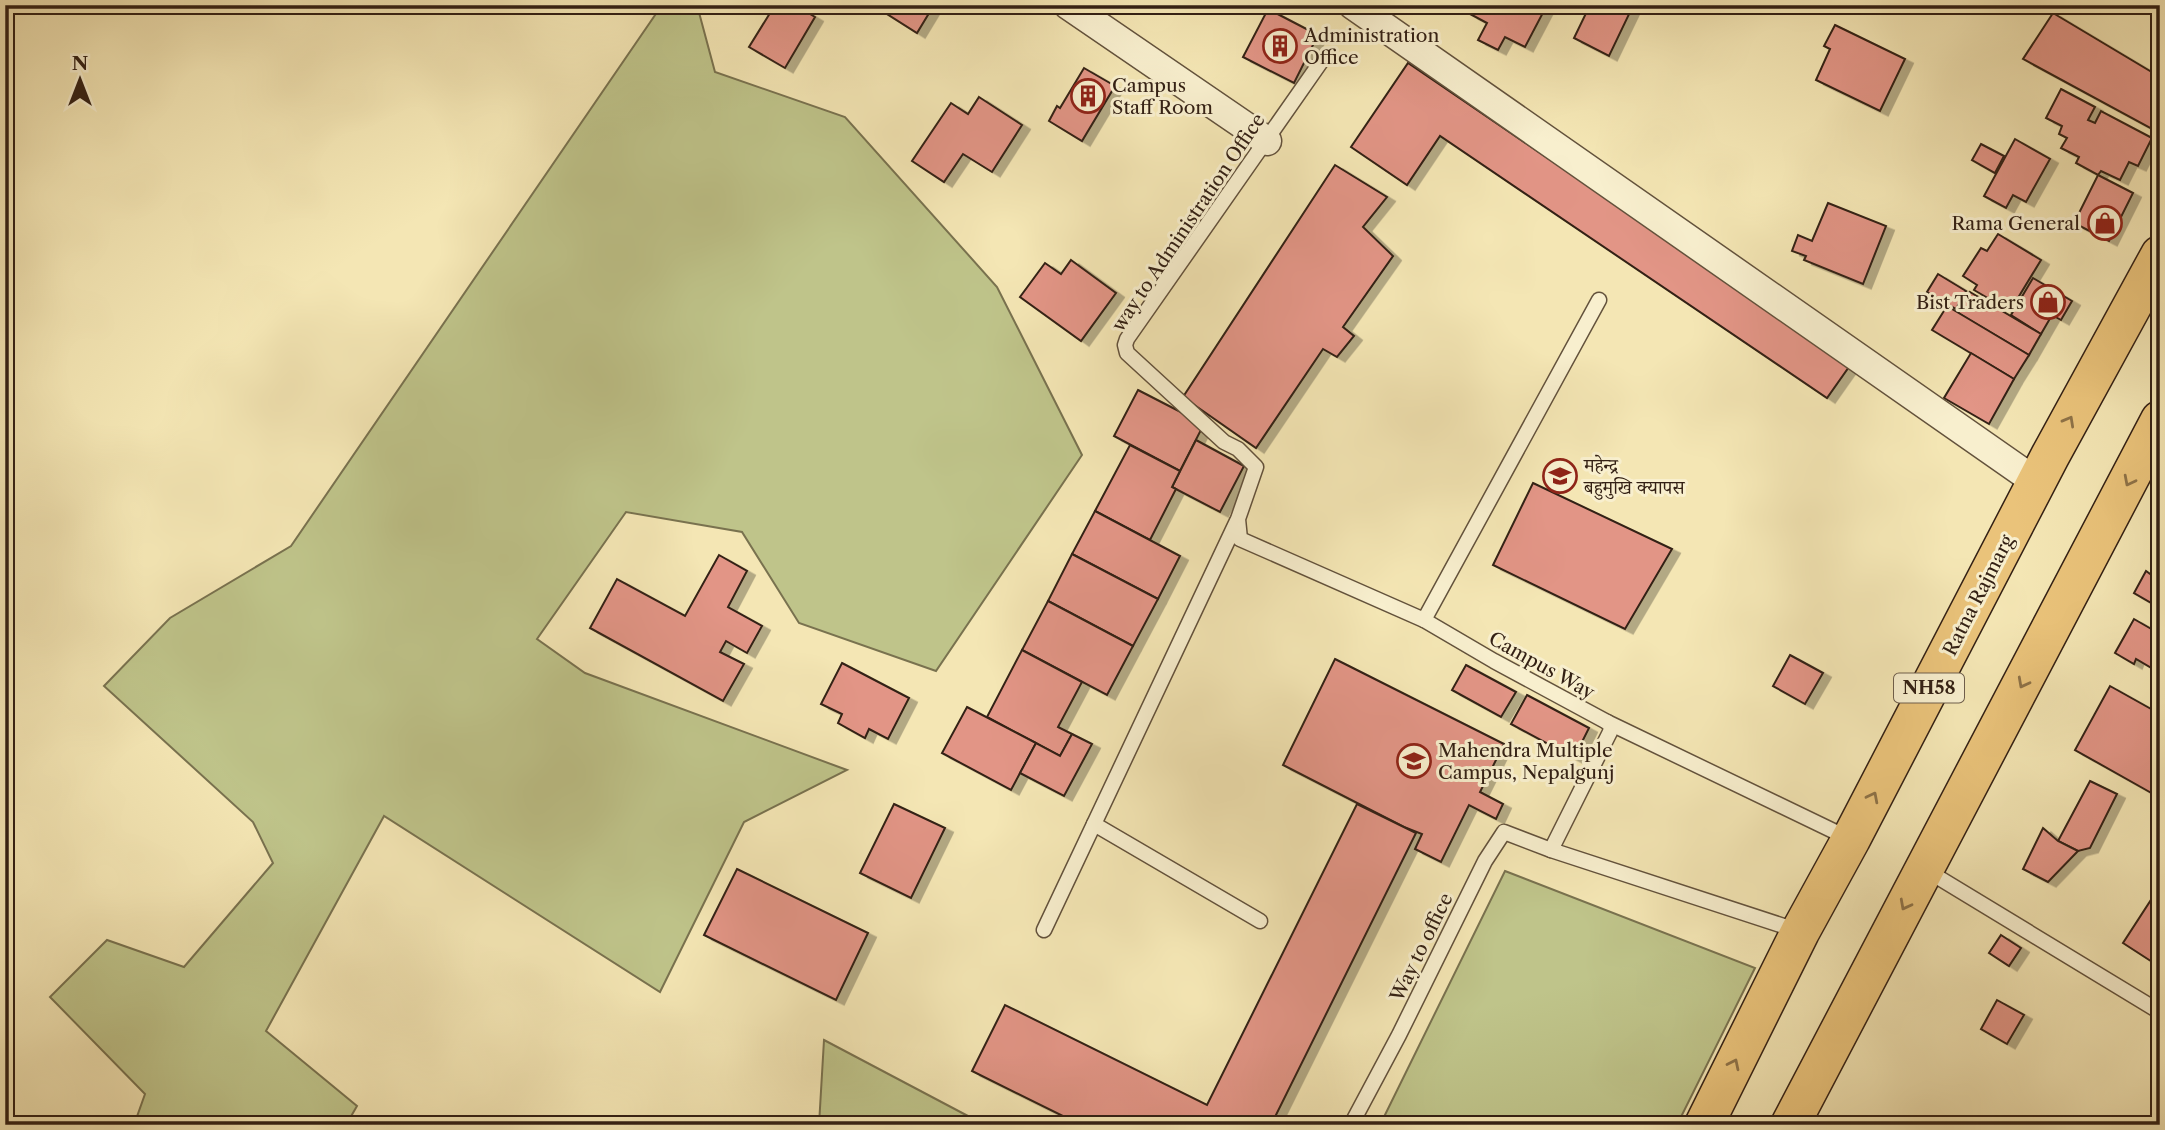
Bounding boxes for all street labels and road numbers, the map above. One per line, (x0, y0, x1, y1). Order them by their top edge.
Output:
street label: way to Administration Office (1106, 109, 1270, 336)
street label: Ratna Rajmarg (1938, 530, 2019, 659)
street label: Campus Way (1485, 627, 1599, 704)
road number: NH58 (1894, 674, 1964, 702)
street label: Way to office (1385, 889, 1458, 1006)

